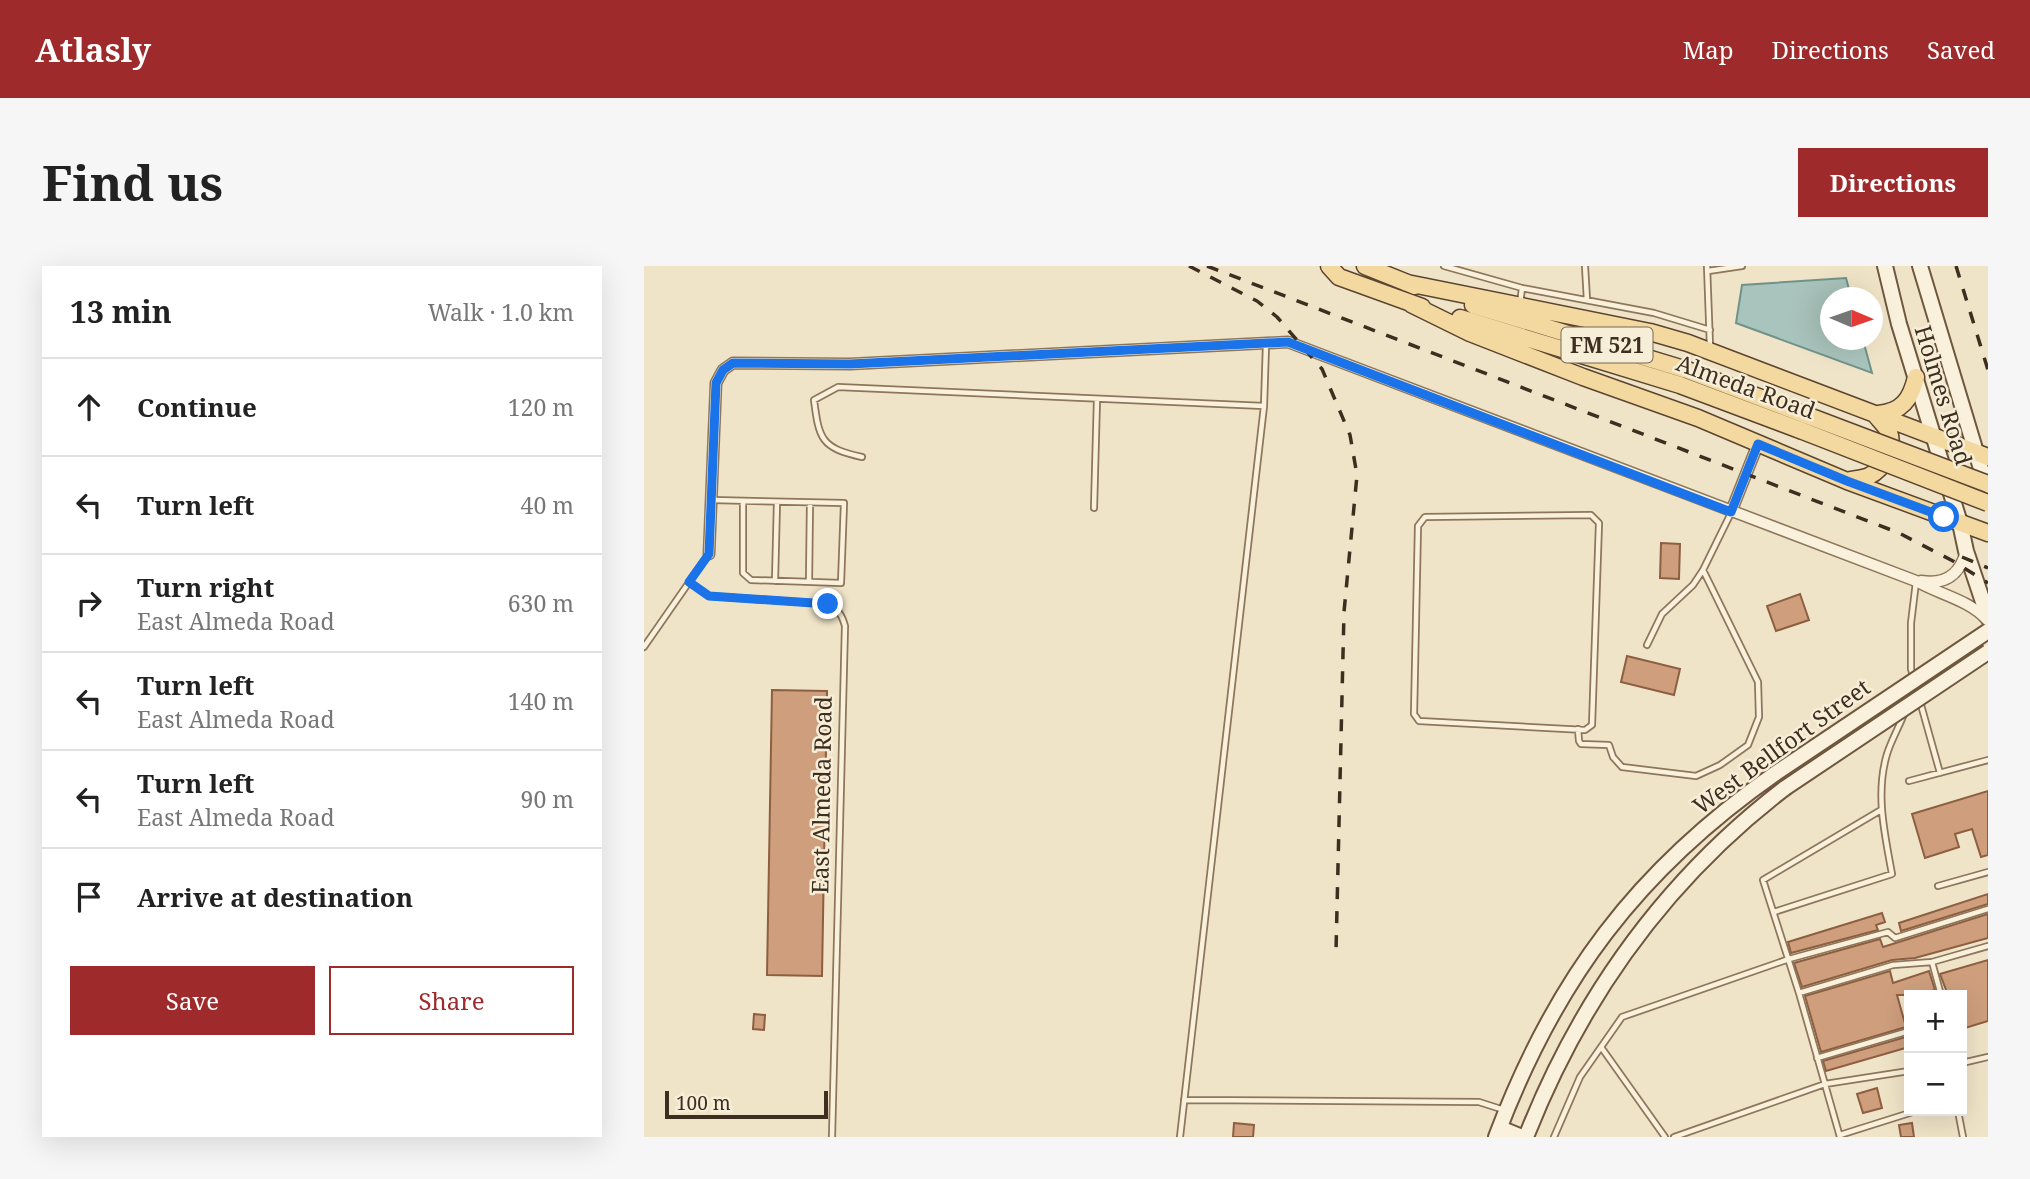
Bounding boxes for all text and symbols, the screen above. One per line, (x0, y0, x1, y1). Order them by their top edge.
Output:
text: Atlasly (35, 27, 151, 72)
text: Map (1683, 33, 1734, 66)
text: Directions (1772, 33, 1889, 66)
text: Saved (1927, 33, 1995, 66)
button: Directions (1798, 148, 1988, 217)
text: Find us (42, 149, 223, 215)
north arrow (1820, 287, 1883, 350)
text: 13 min (70, 291, 172, 332)
text: Walk · 1.0 km (428, 296, 574, 328)
street label: Holmes Road (1908, 321, 1980, 469)
road number: FM 521 (1562, 328, 1653, 362)
street label: Almeda Road (1672, 346, 1820, 426)
icon: ahead (70, 388, 108, 426)
text: Continue (137, 389, 257, 425)
text: 120 m (508, 391, 574, 423)
icon: left (70, 486, 108, 524)
text: Turn left (137, 487, 254, 523)
text: 40 m (521, 489, 574, 521)
route start (1928, 501, 1959, 532)
text: Turn right (137, 569, 274, 605)
icon: right (70, 584, 108, 622)
text: 630 m (508, 587, 574, 619)
route end (812, 588, 843, 619)
text: East Almeda Road (137, 605, 335, 637)
text: Turn left (137, 667, 254, 703)
street label: West Bellfort Street (1686, 671, 1876, 821)
icon: left (70, 682, 108, 720)
text: 140 m (508, 685, 574, 717)
street label: East Almeda Road (803, 696, 839, 894)
text: East Almeda Road (137, 703, 335, 735)
text: Turn left (137, 765, 254, 801)
icon: left (70, 780, 108, 818)
text: 90 m (521, 783, 574, 815)
text: East Almeda Road (137, 801, 335, 833)
icon: arrive (70, 878, 108, 916)
text: Arrive at destination (137, 879, 413, 915)
button: Save (70, 966, 315, 1035)
button: Share (329, 966, 574, 1035)
map controls (1904, 990, 1967, 1116)
button: + (1904, 990, 1967, 1053)
button: − (1904, 1053, 1967, 1116)
scale bar (665, 1088, 828, 1120)
text: 100 m (676, 1090, 731, 1116)

